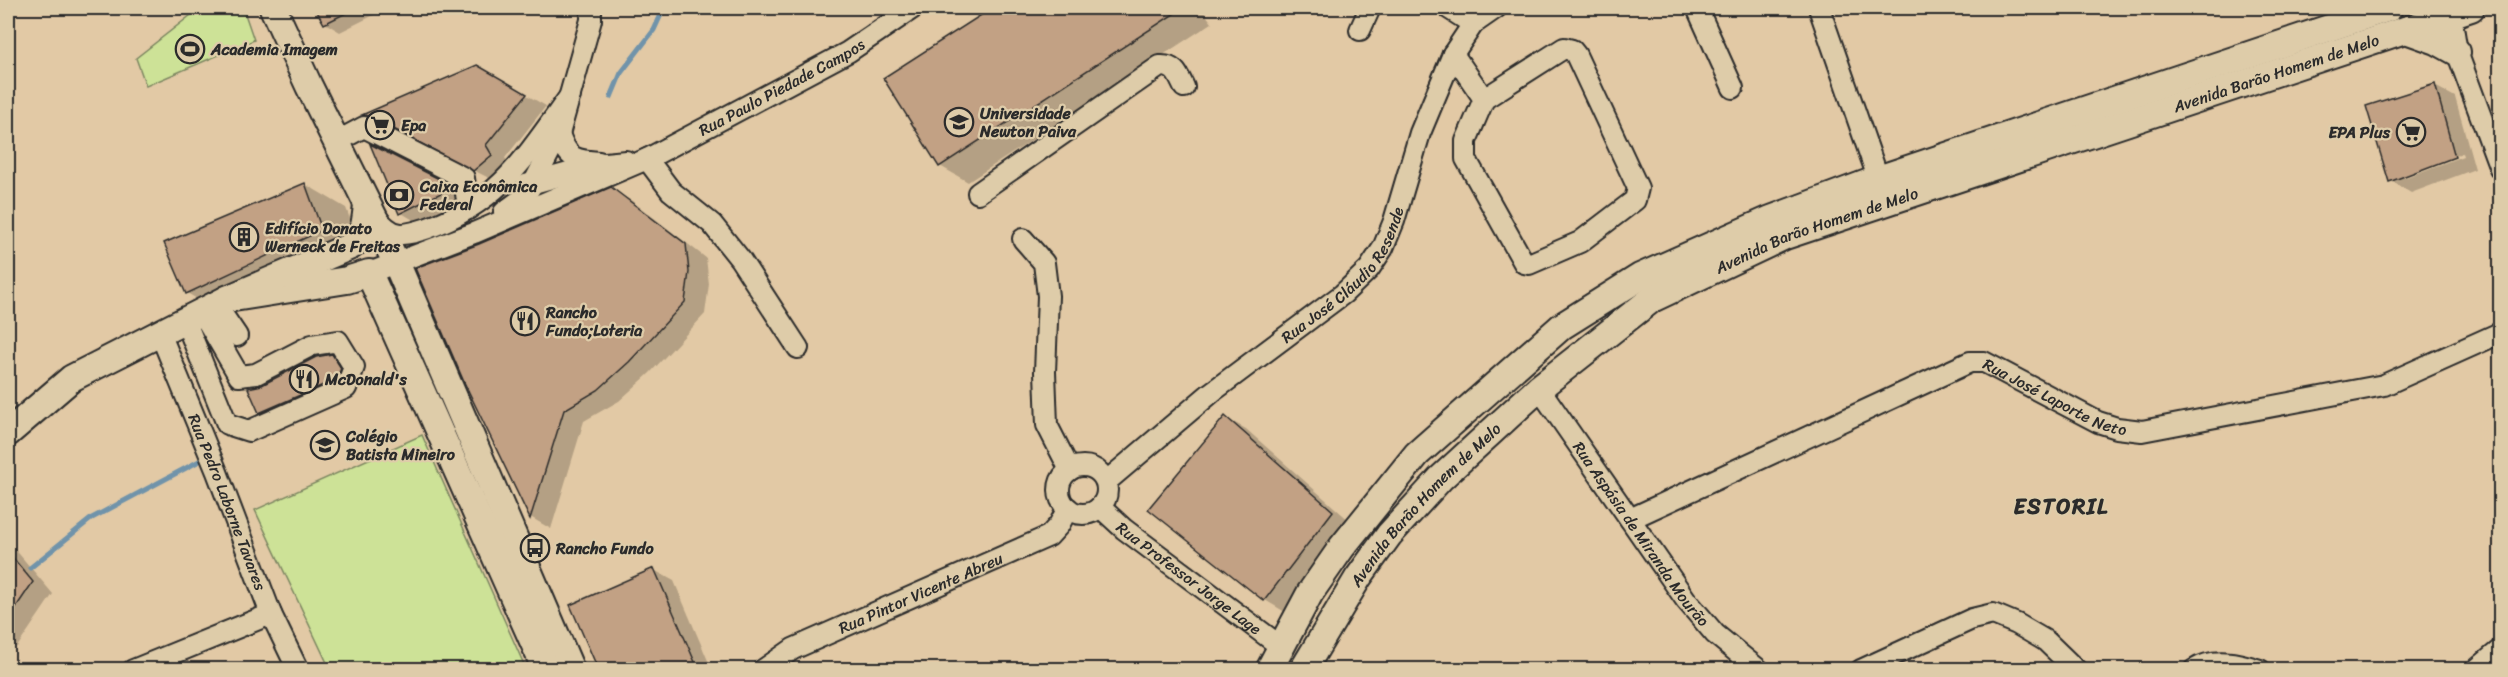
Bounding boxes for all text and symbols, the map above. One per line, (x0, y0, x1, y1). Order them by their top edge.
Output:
street label: Avenida Barão Homem de Melo (2169, 25, 2383, 121)
street label: Rua Paulo Piedade Campos (693, 30, 871, 144)
sports icon: Academia Imagem (174, 33, 206, 65)
place label: Academia Imagem (210, 35, 338, 64)
place label: Universidade Newton Paiva (979, 99, 1077, 146)
school or university icon: Universidade Newton Paiva (943, 106, 975, 138)
supermarket icon: Epa (364, 109, 396, 141)
place label: Epa (401, 111, 426, 140)
supermarket icon: EPA Plus (2395, 116, 2427, 148)
place label: EPA Plus (2328, 118, 2391, 147)
place label: Caixa Econômica Federal (419, 172, 538, 219)
bank icon: Caixa Econômica Federal (383, 179, 415, 211)
street label: Avenida Barão Homem de Melo (1709, 179, 1922, 283)
street label: Rua José Cláudio Resende (1274, 203, 1412, 351)
place label: Edifício Donato Werneck de Freitas (265, 214, 401, 261)
building icon: Edifício Donato Werneck de Freitas (228, 221, 260, 253)
place label: Rancho Fundo;Loteria (545, 298, 643, 345)
restaurant icon: Rancho Fundo;Loteria (509, 305, 541, 337)
street label: Rua José Laporte Neto (1978, 350, 2128, 444)
restaurant icon: McDonald's (288, 363, 320, 395)
place label: McDonald's (324, 365, 407, 394)
street label: Rua Pedro Laborne Tavares (180, 409, 275, 595)
street label: Avenida Barão Homem de Melo (1341, 415, 1508, 593)
place label: Colégio Batista Mineiro (345, 422, 456, 469)
school or university icon: Colégio Batista Mineiro (309, 429, 341, 461)
street label: Rua Aspásia de Miranda Mourão (1565, 435, 1717, 633)
district label: ESTORIL (2013, 487, 2109, 526)
street label: Rua Professor Jorge Lage (1109, 514, 1268, 643)
bus stop icon: Rancho Fundo (519, 532, 551, 564)
place label: Rancho Fundo (555, 534, 654, 563)
street label: Rua Pintor Vicente Abreu (834, 544, 1008, 642)

